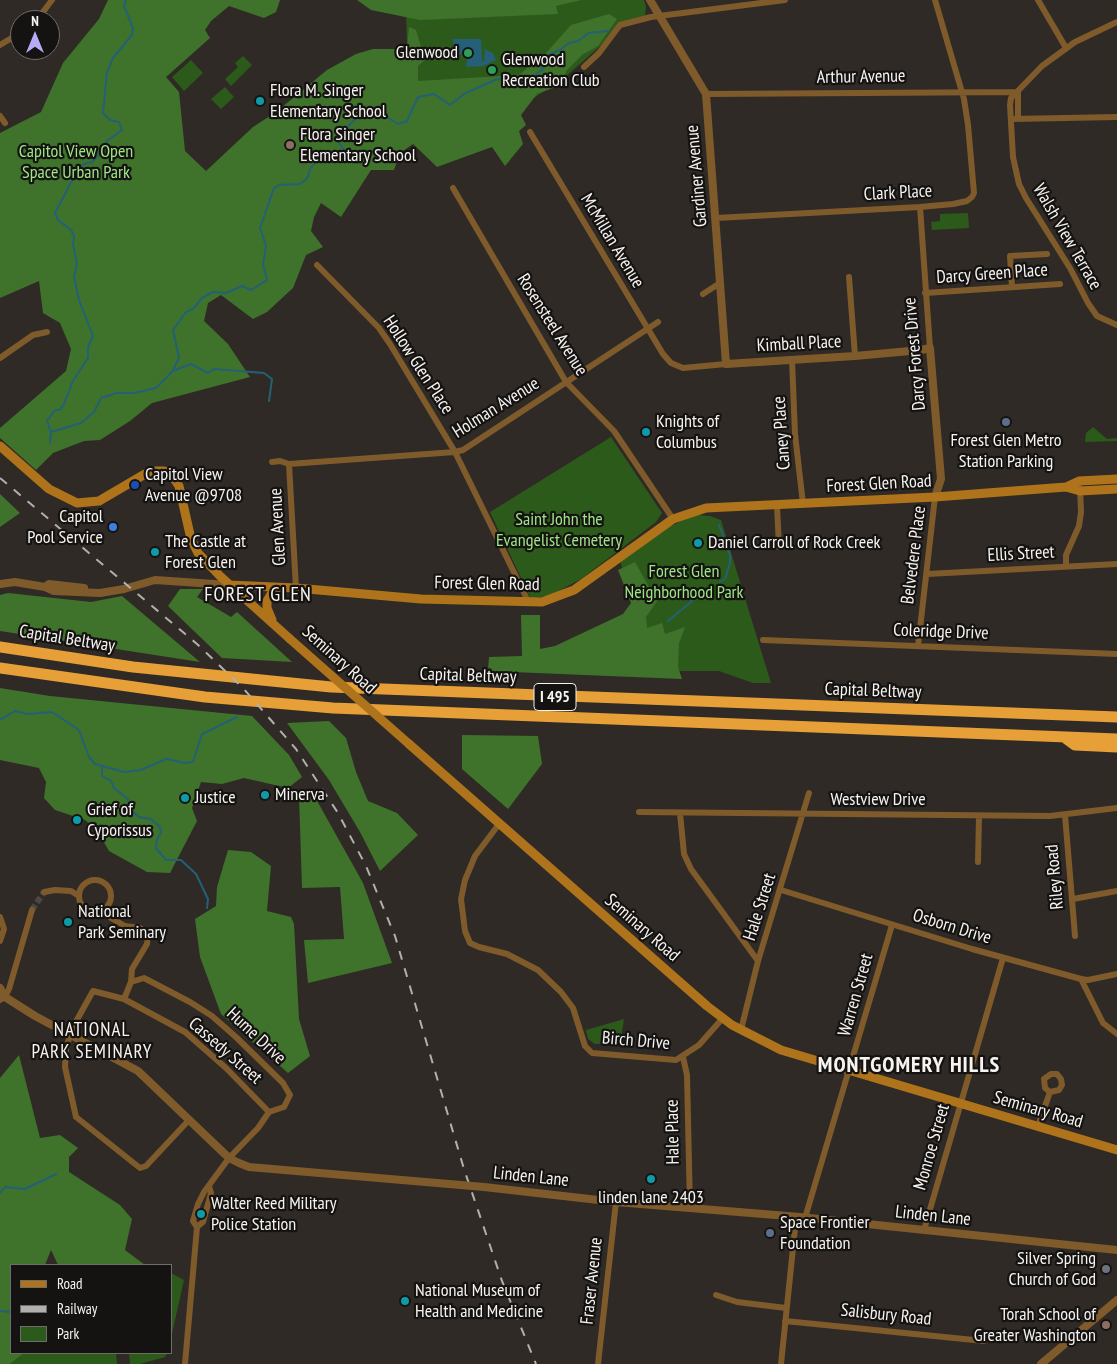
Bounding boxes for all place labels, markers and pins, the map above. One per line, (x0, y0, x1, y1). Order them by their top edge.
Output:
place label: Glenwood (396, 42, 458, 64)
marker: Glenwood (462, 47, 474, 59)
place label: Glenwood Recreation Club (502, 49, 600, 92)
marker: Glenwood Recreation Club (486, 64, 498, 76)
place label: Flora M. Singer Elementary School (270, 80, 386, 122)
marker: Flora M. Singer Elementary School (254, 95, 266, 107)
place label: Flora Singer Elementary School (300, 124, 416, 166)
marker: Flora Singer Elementary School (284, 139, 296, 151)
place label: Knights of Columbus (656, 411, 719, 454)
marker: Forest Glen Metro Station Parking (1000, 416, 1012, 428)
marker: Knights of Columbus (640, 426, 652, 438)
place label: Forest Glen Metro Station Parking (950, 430, 1062, 472)
place label: Capitol View Avenue @9708 (145, 464, 242, 506)
marker: Capitol View Avenue @9708 (129, 479, 141, 491)
place label: Capitol Pool Service (27, 506, 103, 548)
marker: Capitol Pool Service (107, 521, 119, 533)
place label: The Castle at Forest Glen (165, 531, 246, 574)
place label: Daniel Carroll of Rock Creek (708, 532, 881, 554)
marker: Daniel Carroll of Rock Creek (692, 537, 704, 549)
marker: The Castle at Forest Glen (149, 546, 161, 558)
place label: Minerva (275, 784, 325, 806)
place label: Justice (195, 787, 236, 809)
marker: Minerva (259, 789, 271, 801)
marker: Justice (179, 792, 191, 804)
place label: Grief of Cyporissus (87, 799, 152, 842)
marker: Grief of Cyporissus (71, 814, 83, 826)
place label: National Park Seminary (78, 901, 166, 944)
marker: National Park Seminary (62, 916, 74, 928)
marker: linden lane 2403 (645, 1173, 657, 1185)
place label: linden lane 2403 (598, 1187, 704, 1209)
place label: Walter Reed Military Police Station (211, 1193, 336, 1236)
marker: Walter Reed Military Police Station (195, 1208, 207, 1220)
place label: Space Frontier Foundation (780, 1212, 869, 1254)
marker: Space Frontier Foundation (764, 1227, 776, 1239)
place label: Silver Spring Church of God (1008, 1248, 1096, 1290)
marker: Silver Spring Church of God (1100, 1263, 1112, 1275)
place label: National Museum of Health and Medicine (415, 1280, 543, 1322)
marker: National Museum of Health and Medicine (399, 1295, 411, 1307)
place label: Torah School of Greater Washington (974, 1304, 1096, 1346)
marker: Torah School of Greater Washington (1100, 1319, 1112, 1331)

